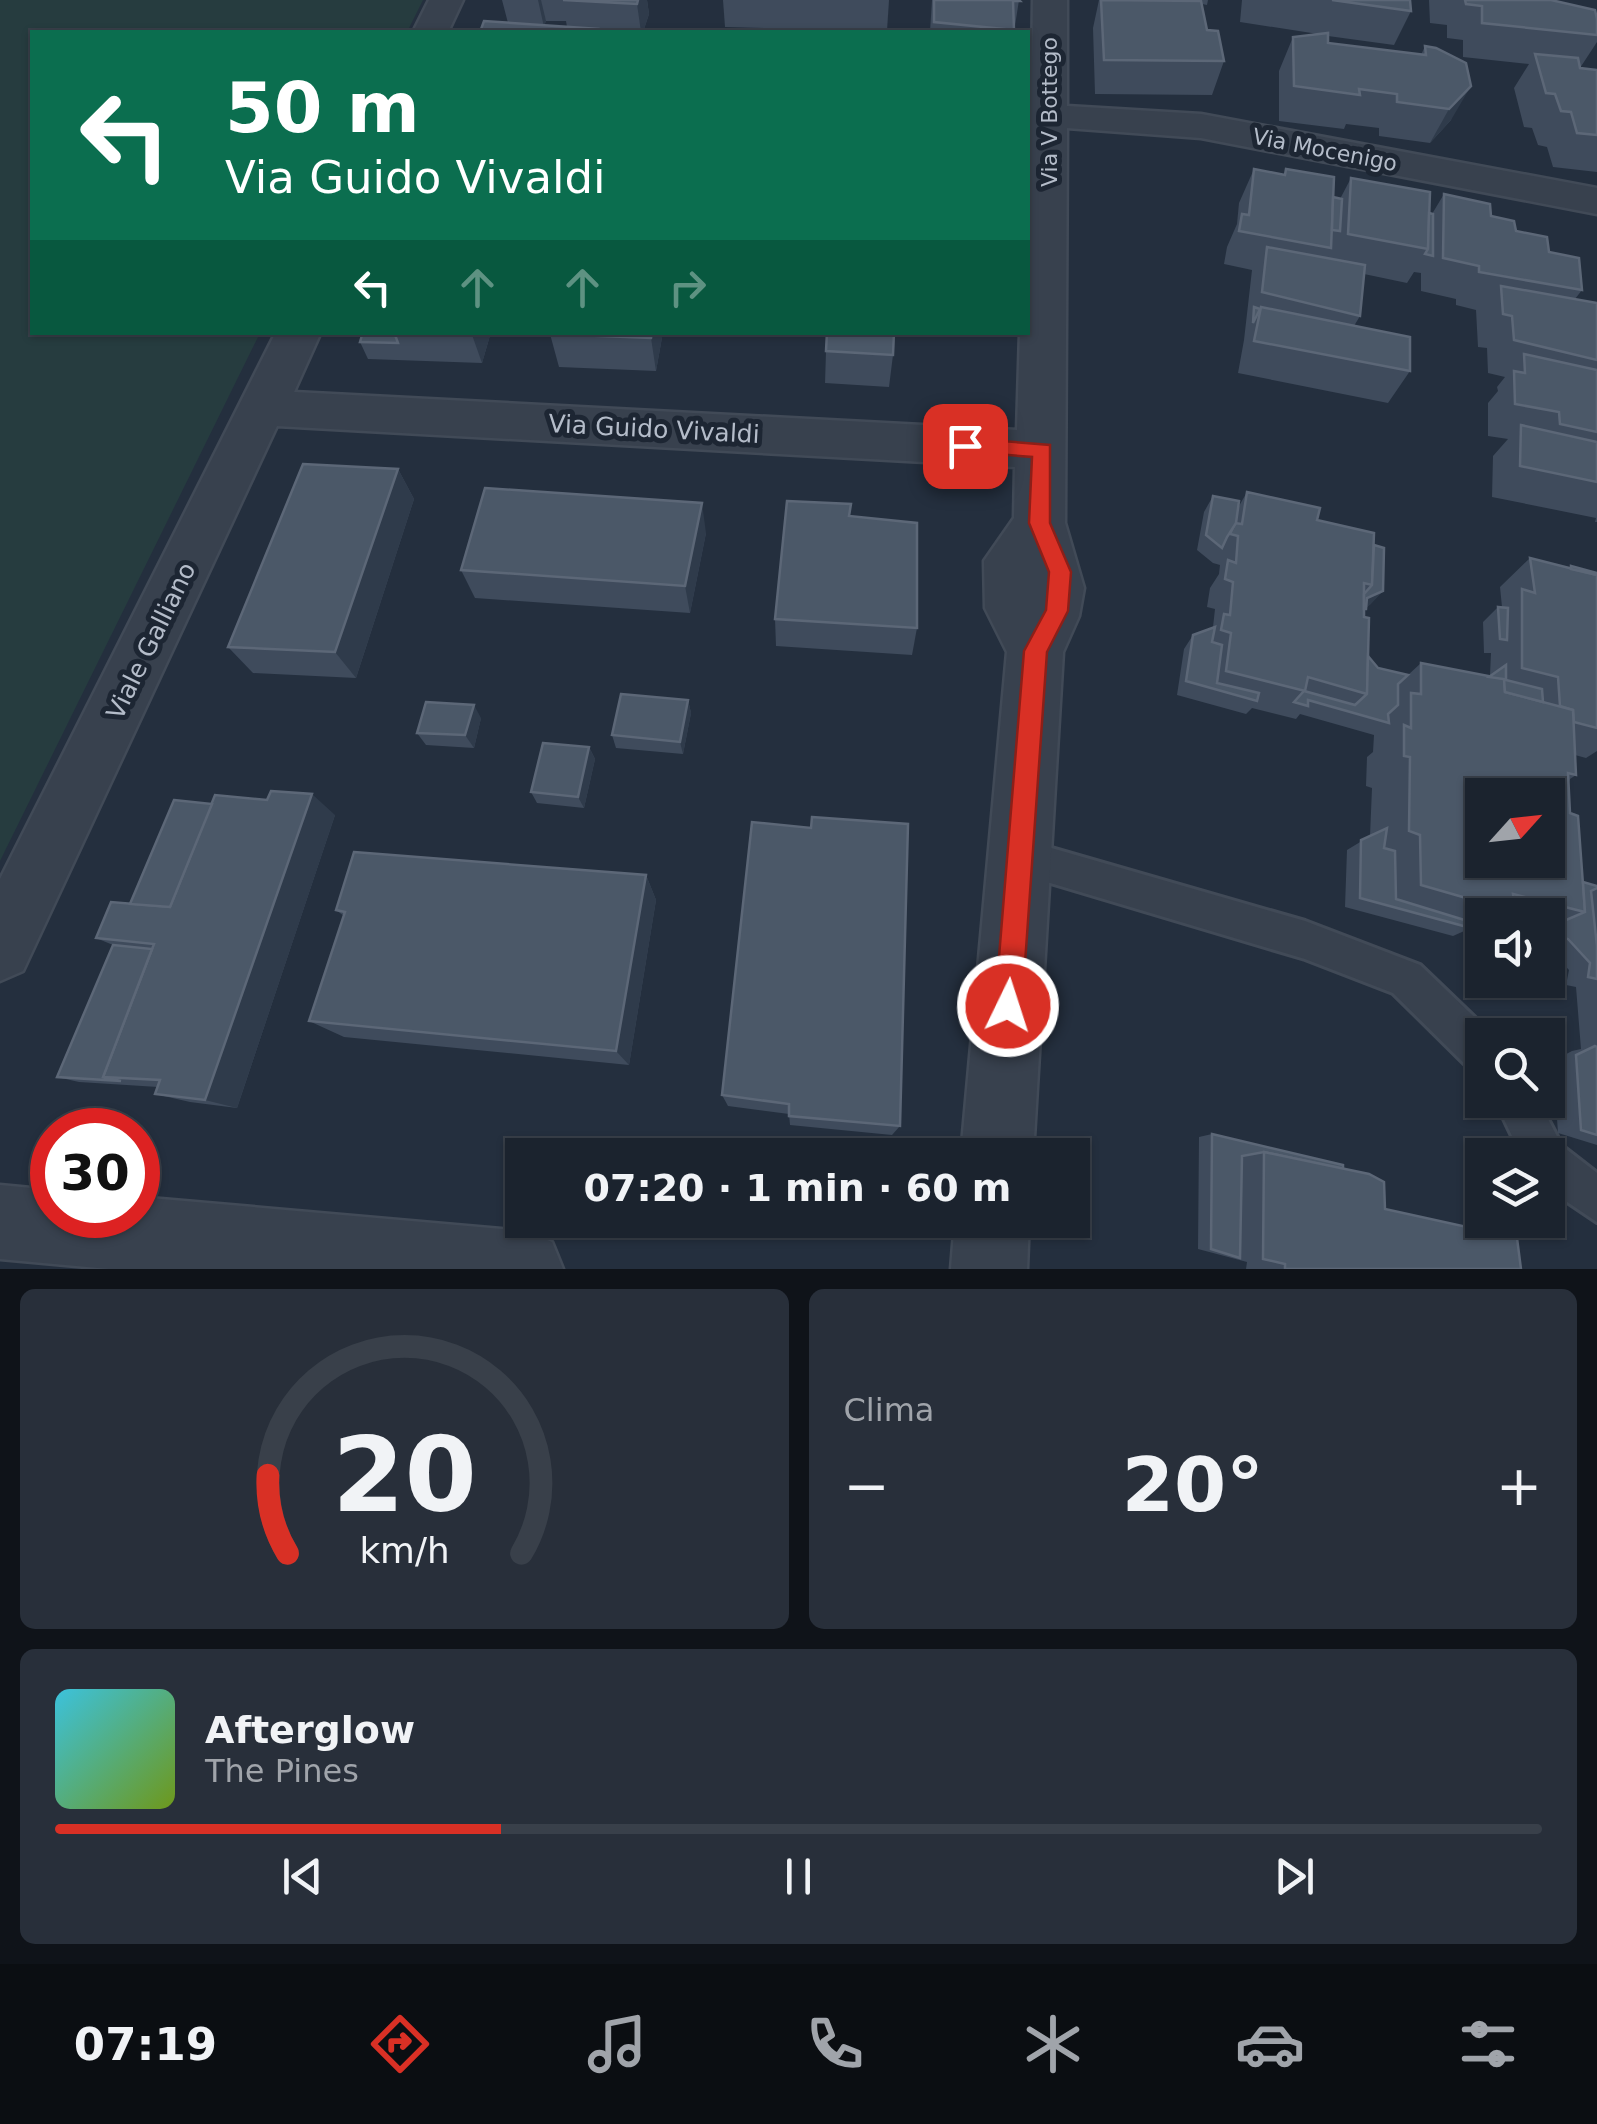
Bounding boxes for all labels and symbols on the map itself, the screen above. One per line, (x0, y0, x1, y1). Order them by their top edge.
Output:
street label: Via V Bottego (1037, 37, 1062, 187)
street label: Via Mocenigo (1251, 124, 1399, 176)
pin (923, 404, 1008, 489)
street label: Via Guido Vivaldi (548, 409, 760, 449)
street label: Viale Galliano (100, 558, 202, 724)
north arrow (1465, 778, 1565, 878)
position arrow (956, 954, 1060, 1058)
speed limit sign: 30 (30, 1108, 160, 1238)

